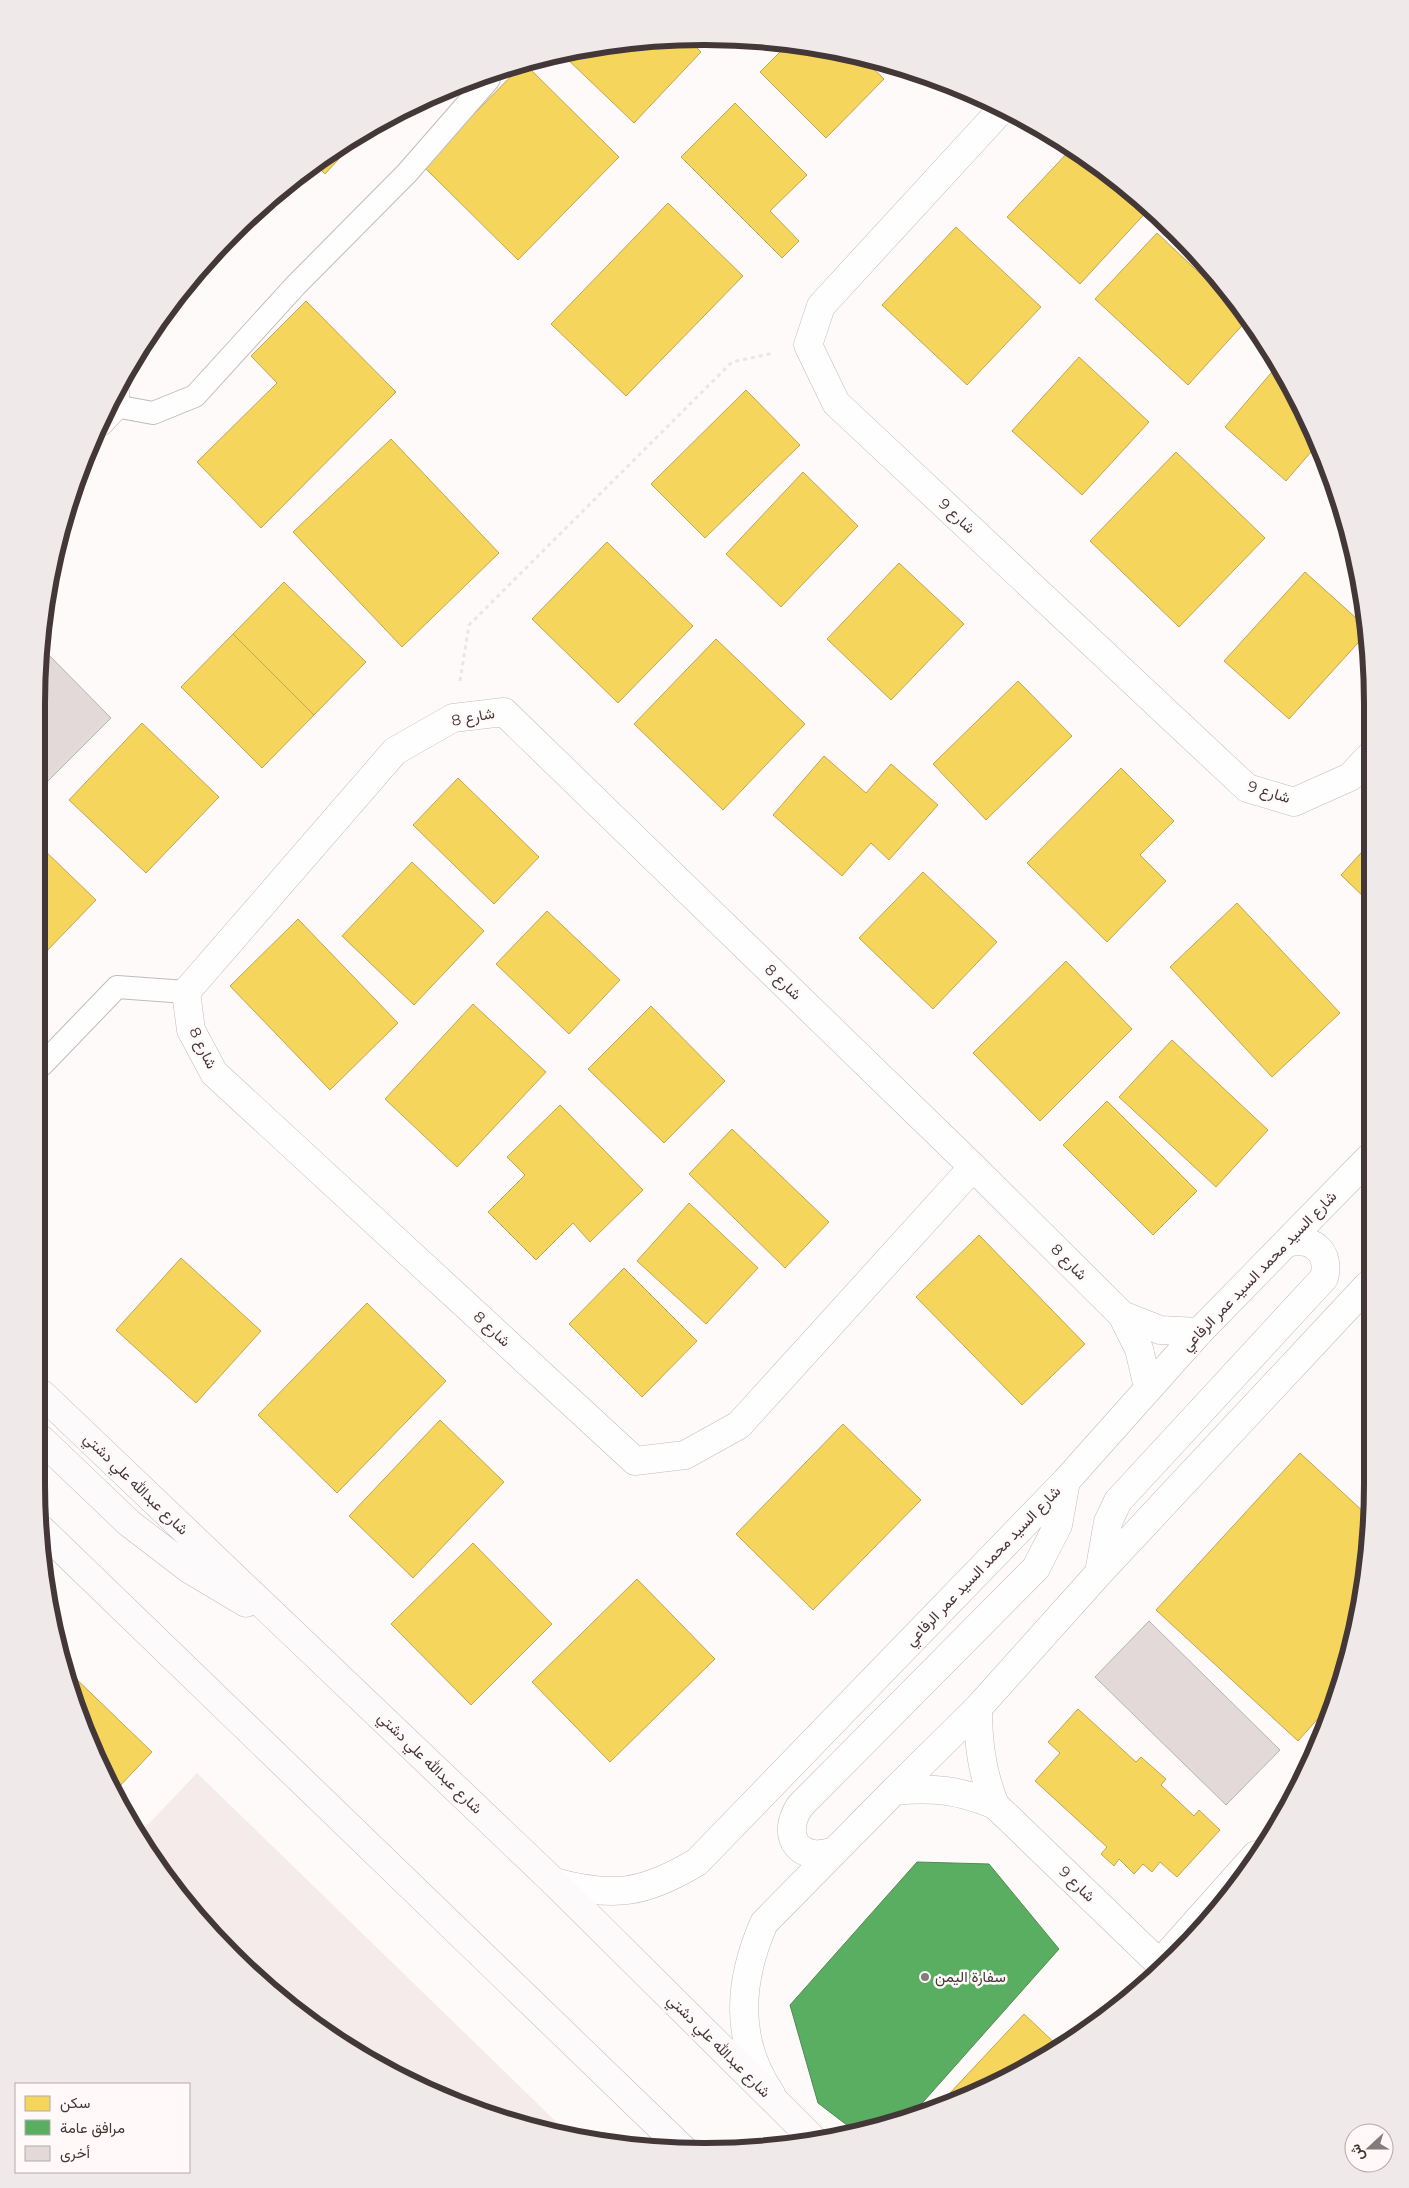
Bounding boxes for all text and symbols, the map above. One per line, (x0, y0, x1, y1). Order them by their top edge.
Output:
street label: شارع 9 (934, 494, 980, 539)
street label: شارع 8 (450, 703, 497, 732)
street label: شارع 9 (1245, 776, 1293, 809)
street label: شارع 8 (760, 960, 806, 1005)
street label: شارع 8 (184, 1024, 222, 1073)
street label: شارع السيد محمد السيد عمر الرفاعي (1177, 1186, 1343, 1358)
street label: شارع 8 (1046, 1239, 1092, 1285)
street label: شارع 8 (469, 1307, 515, 1352)
street label: شارع عبدالله علي دشتي (77, 1429, 193, 1541)
street label: شارع السيد محمد السيد عمر الرفاعي (901, 1481, 1067, 1653)
street label: شارع عبدالله علي دشتي (371, 1708, 487, 1820)
street label: شارع 9 (1054, 1862, 1100, 1907)
place label: سفارة اليمن (935, 1967, 1006, 1987)
marker: سفارة اليمن (919, 1971, 931, 1983)
street label: شارع عبدالله علي دشتي (661, 1990, 775, 2104)
legend (15, 2083, 190, 2173)
text: سكن (60, 2093, 90, 2113)
text: مرافق عامة (60, 2118, 125, 2138)
north arrow (1344, 2123, 1394, 2173)
text: ش (1345, 2141, 1368, 2164)
text: أخرى (60, 2143, 90, 2163)

